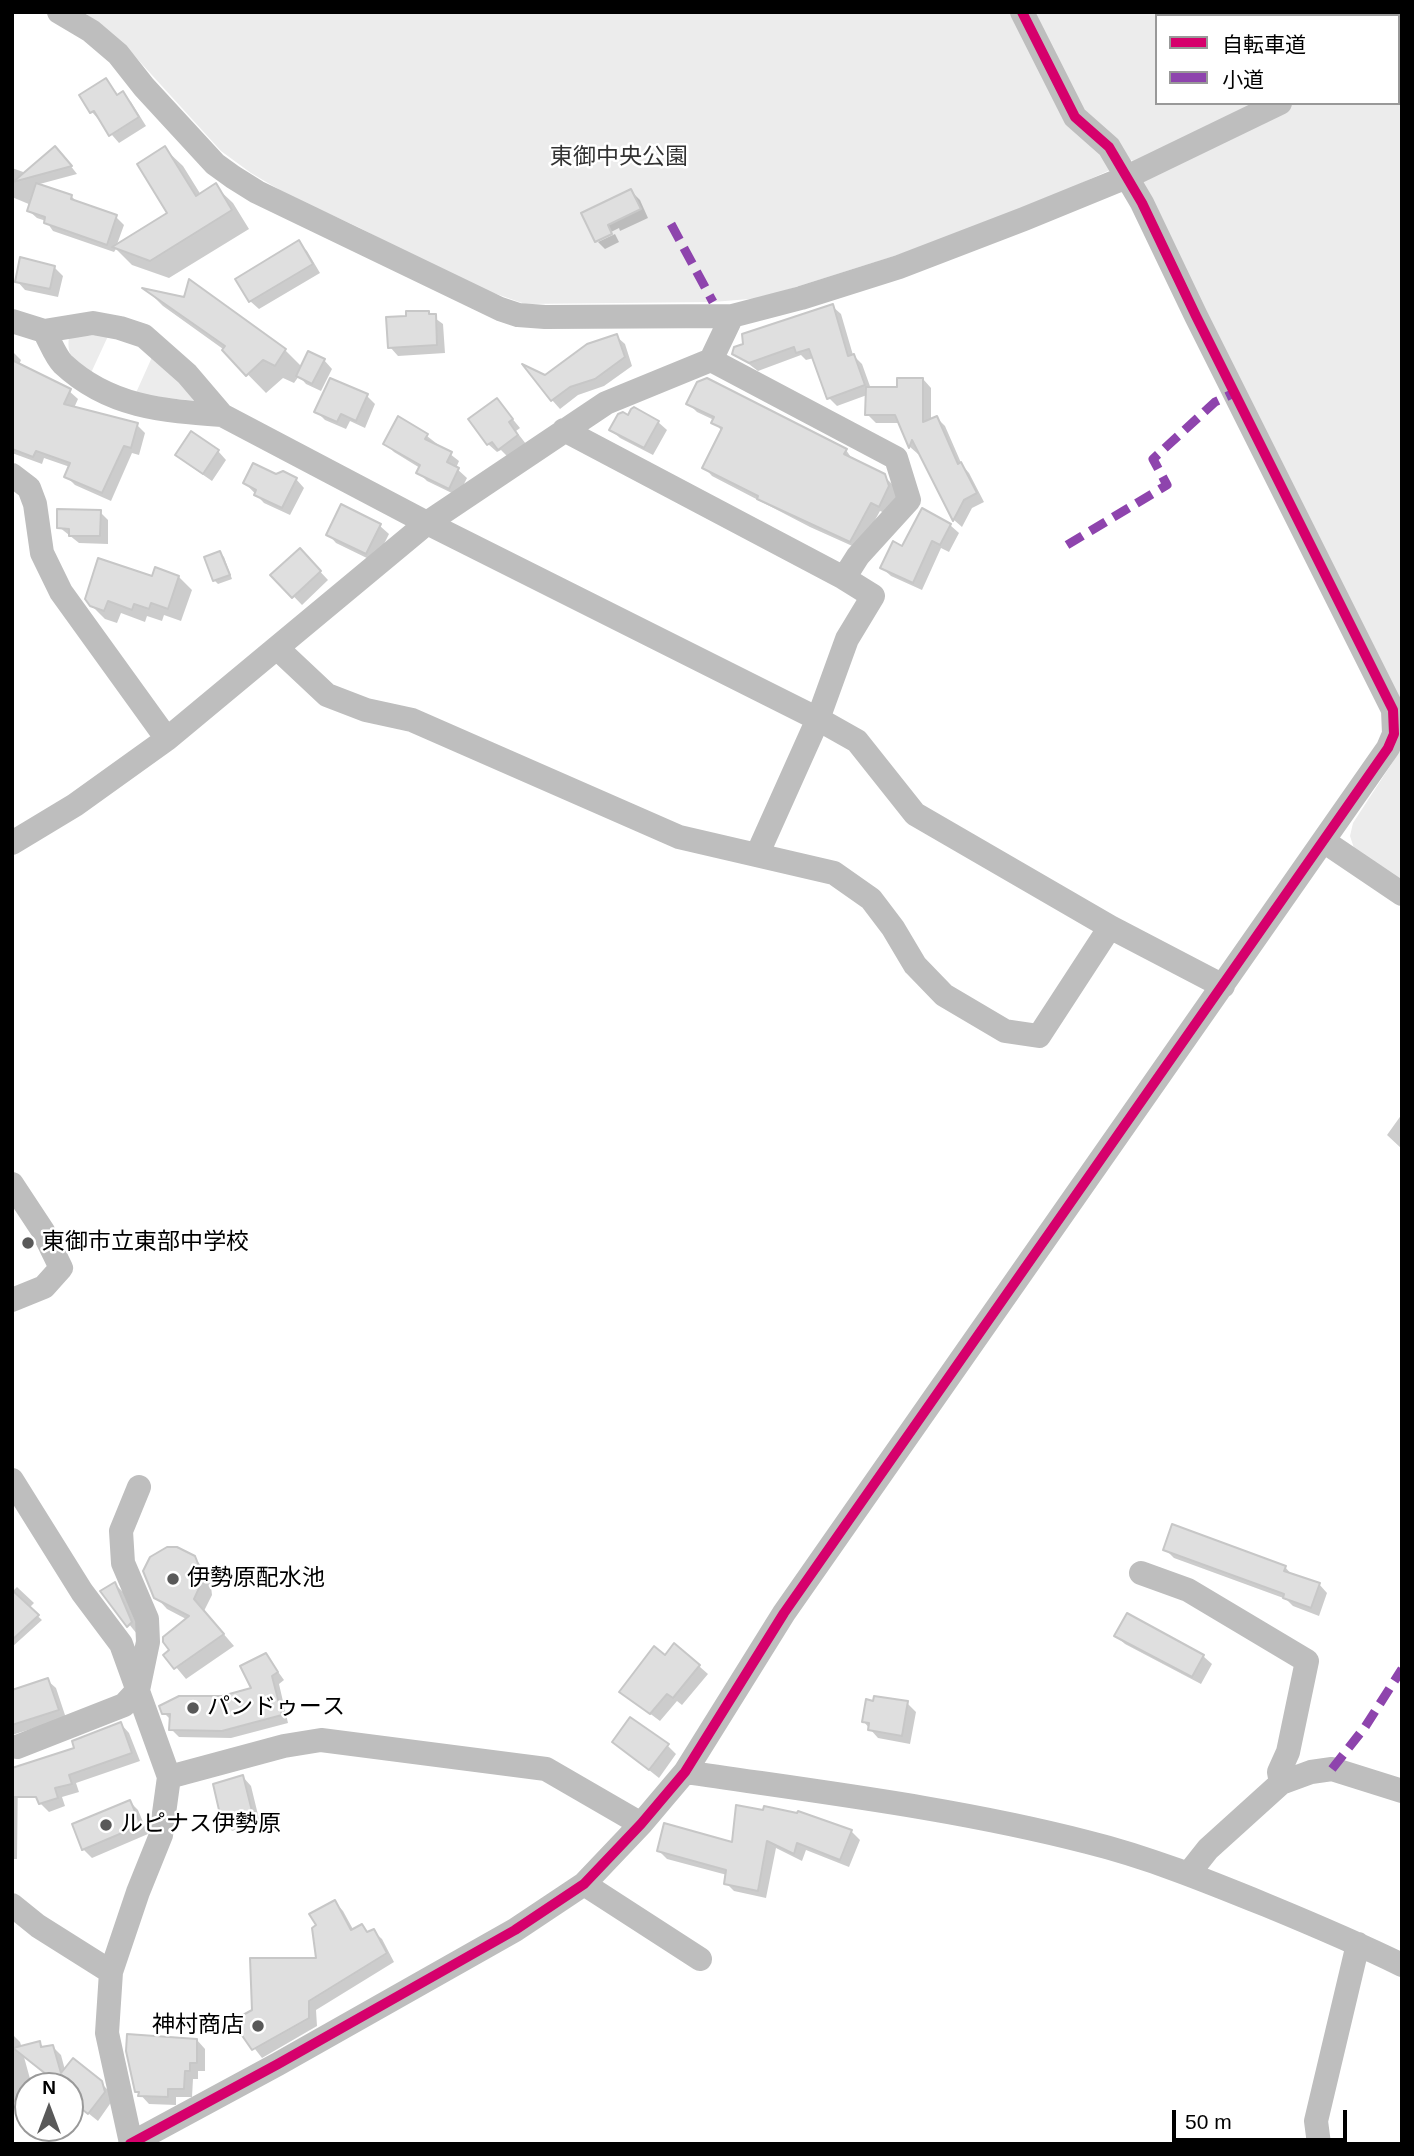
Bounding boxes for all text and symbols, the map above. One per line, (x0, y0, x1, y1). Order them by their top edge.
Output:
legend (1155, 14, 1400, 105)
text: 自転車道 (1222, 33, 1306, 56)
text: 小道 (1222, 68, 1264, 91)
park label: 東御中央公園 (550, 144, 688, 172)
place label: 東御市立東部中学校 (42, 1229, 249, 1257)
marker: 東御市立東部中学校 (20, 1235, 36, 1251)
place label: 伊勢原配水池 (187, 1565, 325, 1593)
marker: 伊勢原配水池 (165, 1571, 181, 1587)
place label: パンドゥース (207, 1694, 345, 1722)
marker: パンドゥース (185, 1700, 201, 1716)
place label: ルピナス伊勢原 (120, 1811, 281, 1839)
marker: ルピナス伊勢原 (98, 1817, 114, 1833)
place label: 神村商店 (152, 2012, 244, 2040)
marker: 神村商店 (250, 2018, 266, 2034)
north arrow (14, 2072, 84, 2142)
text: N (42, 2077, 56, 2098)
scale bar (1176, 2096, 1351, 2140)
text: 50 m (1185, 2110, 1232, 2133)

